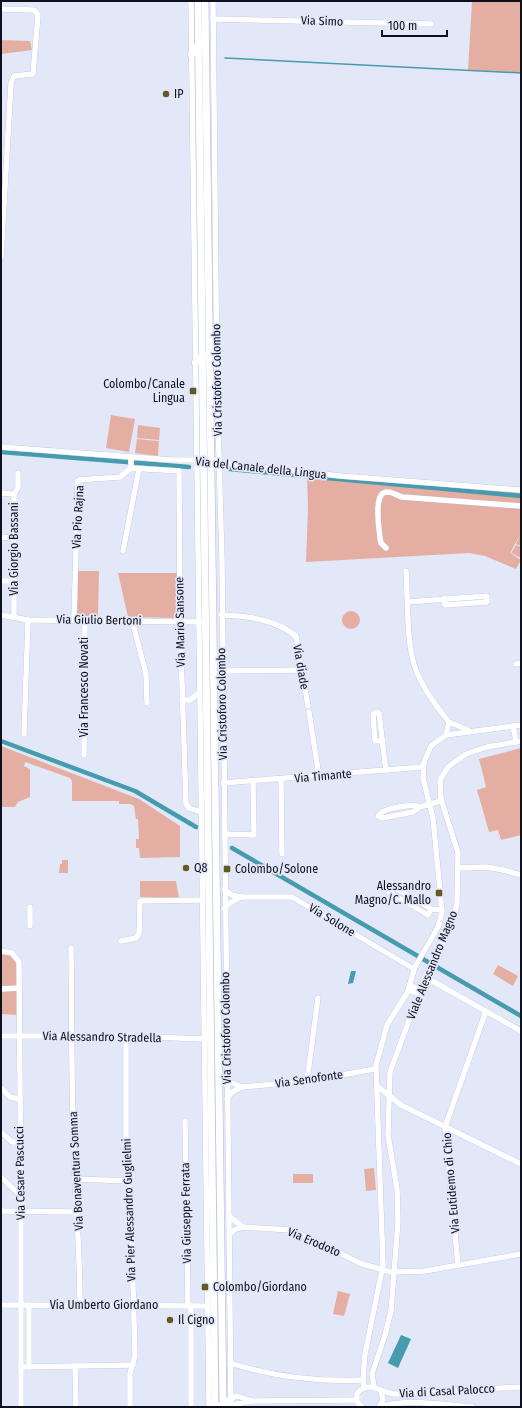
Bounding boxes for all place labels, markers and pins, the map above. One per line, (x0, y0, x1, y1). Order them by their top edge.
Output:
place label: IP (174, 87, 183, 101)
marker: IP (161, 89, 171, 99)
place label: Colombo/Canale Lingua (103, 377, 185, 405)
marker: Colombo/Canale Lingua (188, 386, 198, 396)
place label: Q8 (194, 861, 208, 875)
place label: Colombo/Solone (235, 862, 318, 876)
marker: Q8 (181, 863, 191, 873)
marker: Colombo/Solone (222, 864, 232, 874)
place label: Alessandro Magno/C. Mallo (355, 879, 431, 907)
marker: Alessandro Magno/C. Mallo (434, 888, 444, 898)
place label: Colombo/Giordano (213, 1280, 307, 1294)
marker: Colombo/Giordano (200, 1282, 210, 1292)
place label: Il Cigno (178, 1313, 215, 1327)
marker: Il Cigno (165, 1315, 175, 1325)

